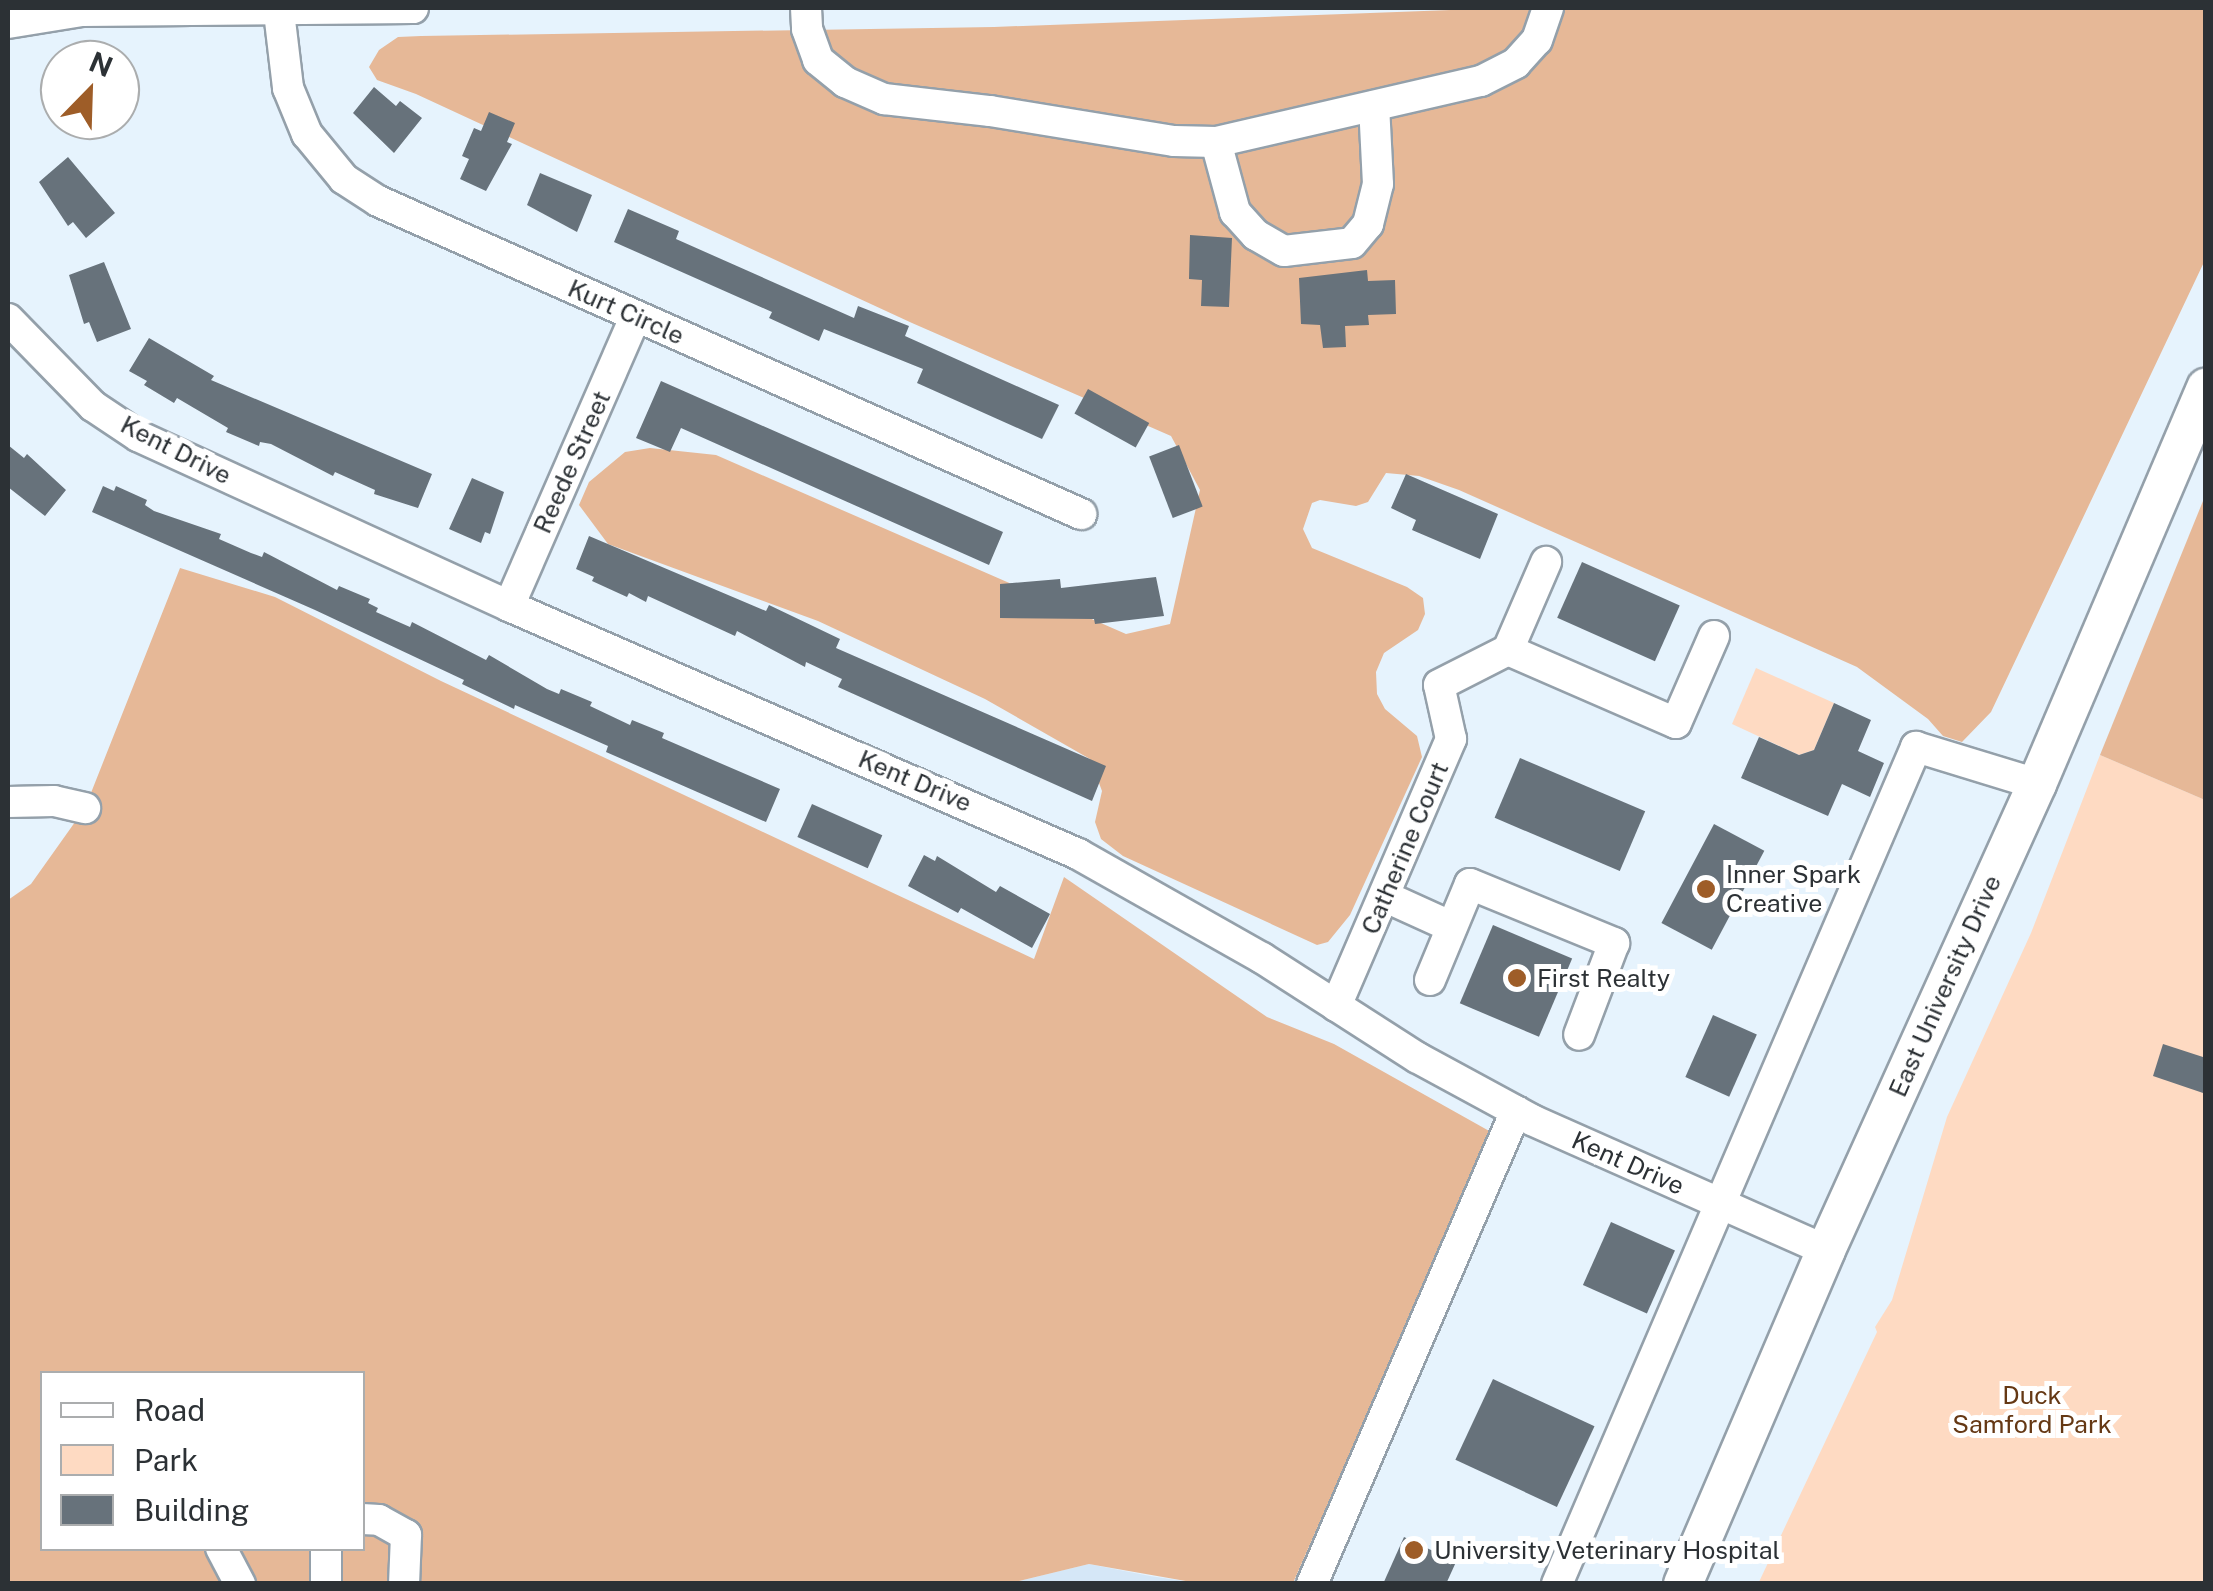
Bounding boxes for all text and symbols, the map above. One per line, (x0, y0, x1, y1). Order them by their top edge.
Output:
north arrow (40, 40, 140, 140)
text: N (85, 44, 118, 83)
street label: Kurt Circle (563, 273, 689, 351)
street label: Reede Street (527, 386, 617, 538)
street label: Kent Drive (116, 409, 236, 491)
street label: Kent Drive (854, 744, 976, 818)
street label: Catherine Court (1355, 757, 1455, 939)
place label: Inner Spark Creative (1726, 860, 1861, 919)
street label: East University Drive (1883, 871, 2007, 1101)
marker: Inner Spark Creative (1695, 878, 1717, 900)
place label: First Realty (1537, 963, 1670, 993)
marker: First Realty (1506, 967, 1528, 989)
street label: Kent Drive (1567, 1125, 1689, 1201)
legend (40, 1371, 365, 1551)
park label: Duck Samford Park (1952, 1381, 2112, 1440)
text: Road (134, 1392, 205, 1428)
text: Park (134, 1442, 198, 1478)
text: Building (134, 1492, 249, 1528)
place label: University Veterinary Hospital (1434, 1535, 1781, 1565)
marker: University Veterinary Hospital (1403, 1539, 1425, 1561)

